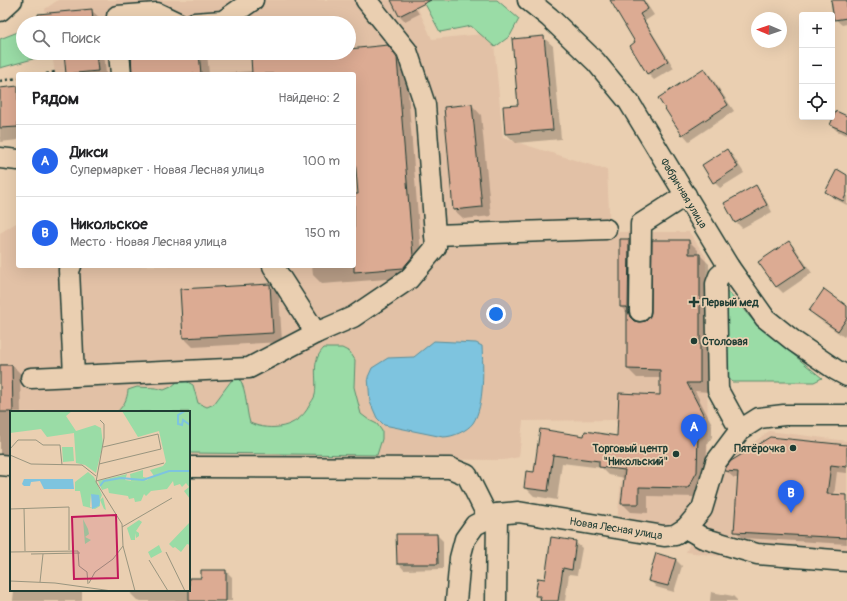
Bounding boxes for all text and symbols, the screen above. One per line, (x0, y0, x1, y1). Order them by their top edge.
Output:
north arrow (751, 12, 787, 48)
map controls (799, 12, 835, 120)
button: + (799, 12, 835, 48)
search box (16, 16, 356, 60)
icon: search (30, 27, 52, 49)
text: Поиск (62, 29, 101, 48)
button: − (799, 48, 835, 84)
button: locate (799, 84, 835, 120)
text: Рядом (32, 88, 79, 109)
text: Найдено: 2 (278, 90, 340, 106)
text: Дикси (70, 143, 108, 162)
text: A (41, 153, 49, 169)
text: 100 m (303, 153, 340, 169)
street label: Фабричная улица (657, 156, 710, 231)
text: Супермаркет · Новая Лесная улица (70, 162, 264, 178)
text: Никольское (70, 215, 148, 234)
text: B (41, 225, 49, 241)
text: 150 m (305, 225, 340, 241)
text: Место · Новая Лесная улица (70, 234, 227, 250)
place label: Первый мед (702, 296, 759, 309)
marker: Первый мед (689, 297, 699, 307)
your location (486, 304, 506, 324)
place label: Столовая (702, 335, 748, 348)
marker: Столовая (689, 336, 699, 346)
inset map (10, 411, 190, 591)
pin: A (681, 414, 707, 447)
place label: Торговый центр "Никольский" (591, 442, 668, 468)
place label: Пятёрочка (734, 442, 785, 455)
marker: Пятёрочка (788, 443, 798, 453)
marker: Торговый центр "Никольский" (671, 449, 681, 459)
pin: B (778, 480, 804, 513)
street label: Новая Лесная улица (568, 515, 663, 542)

